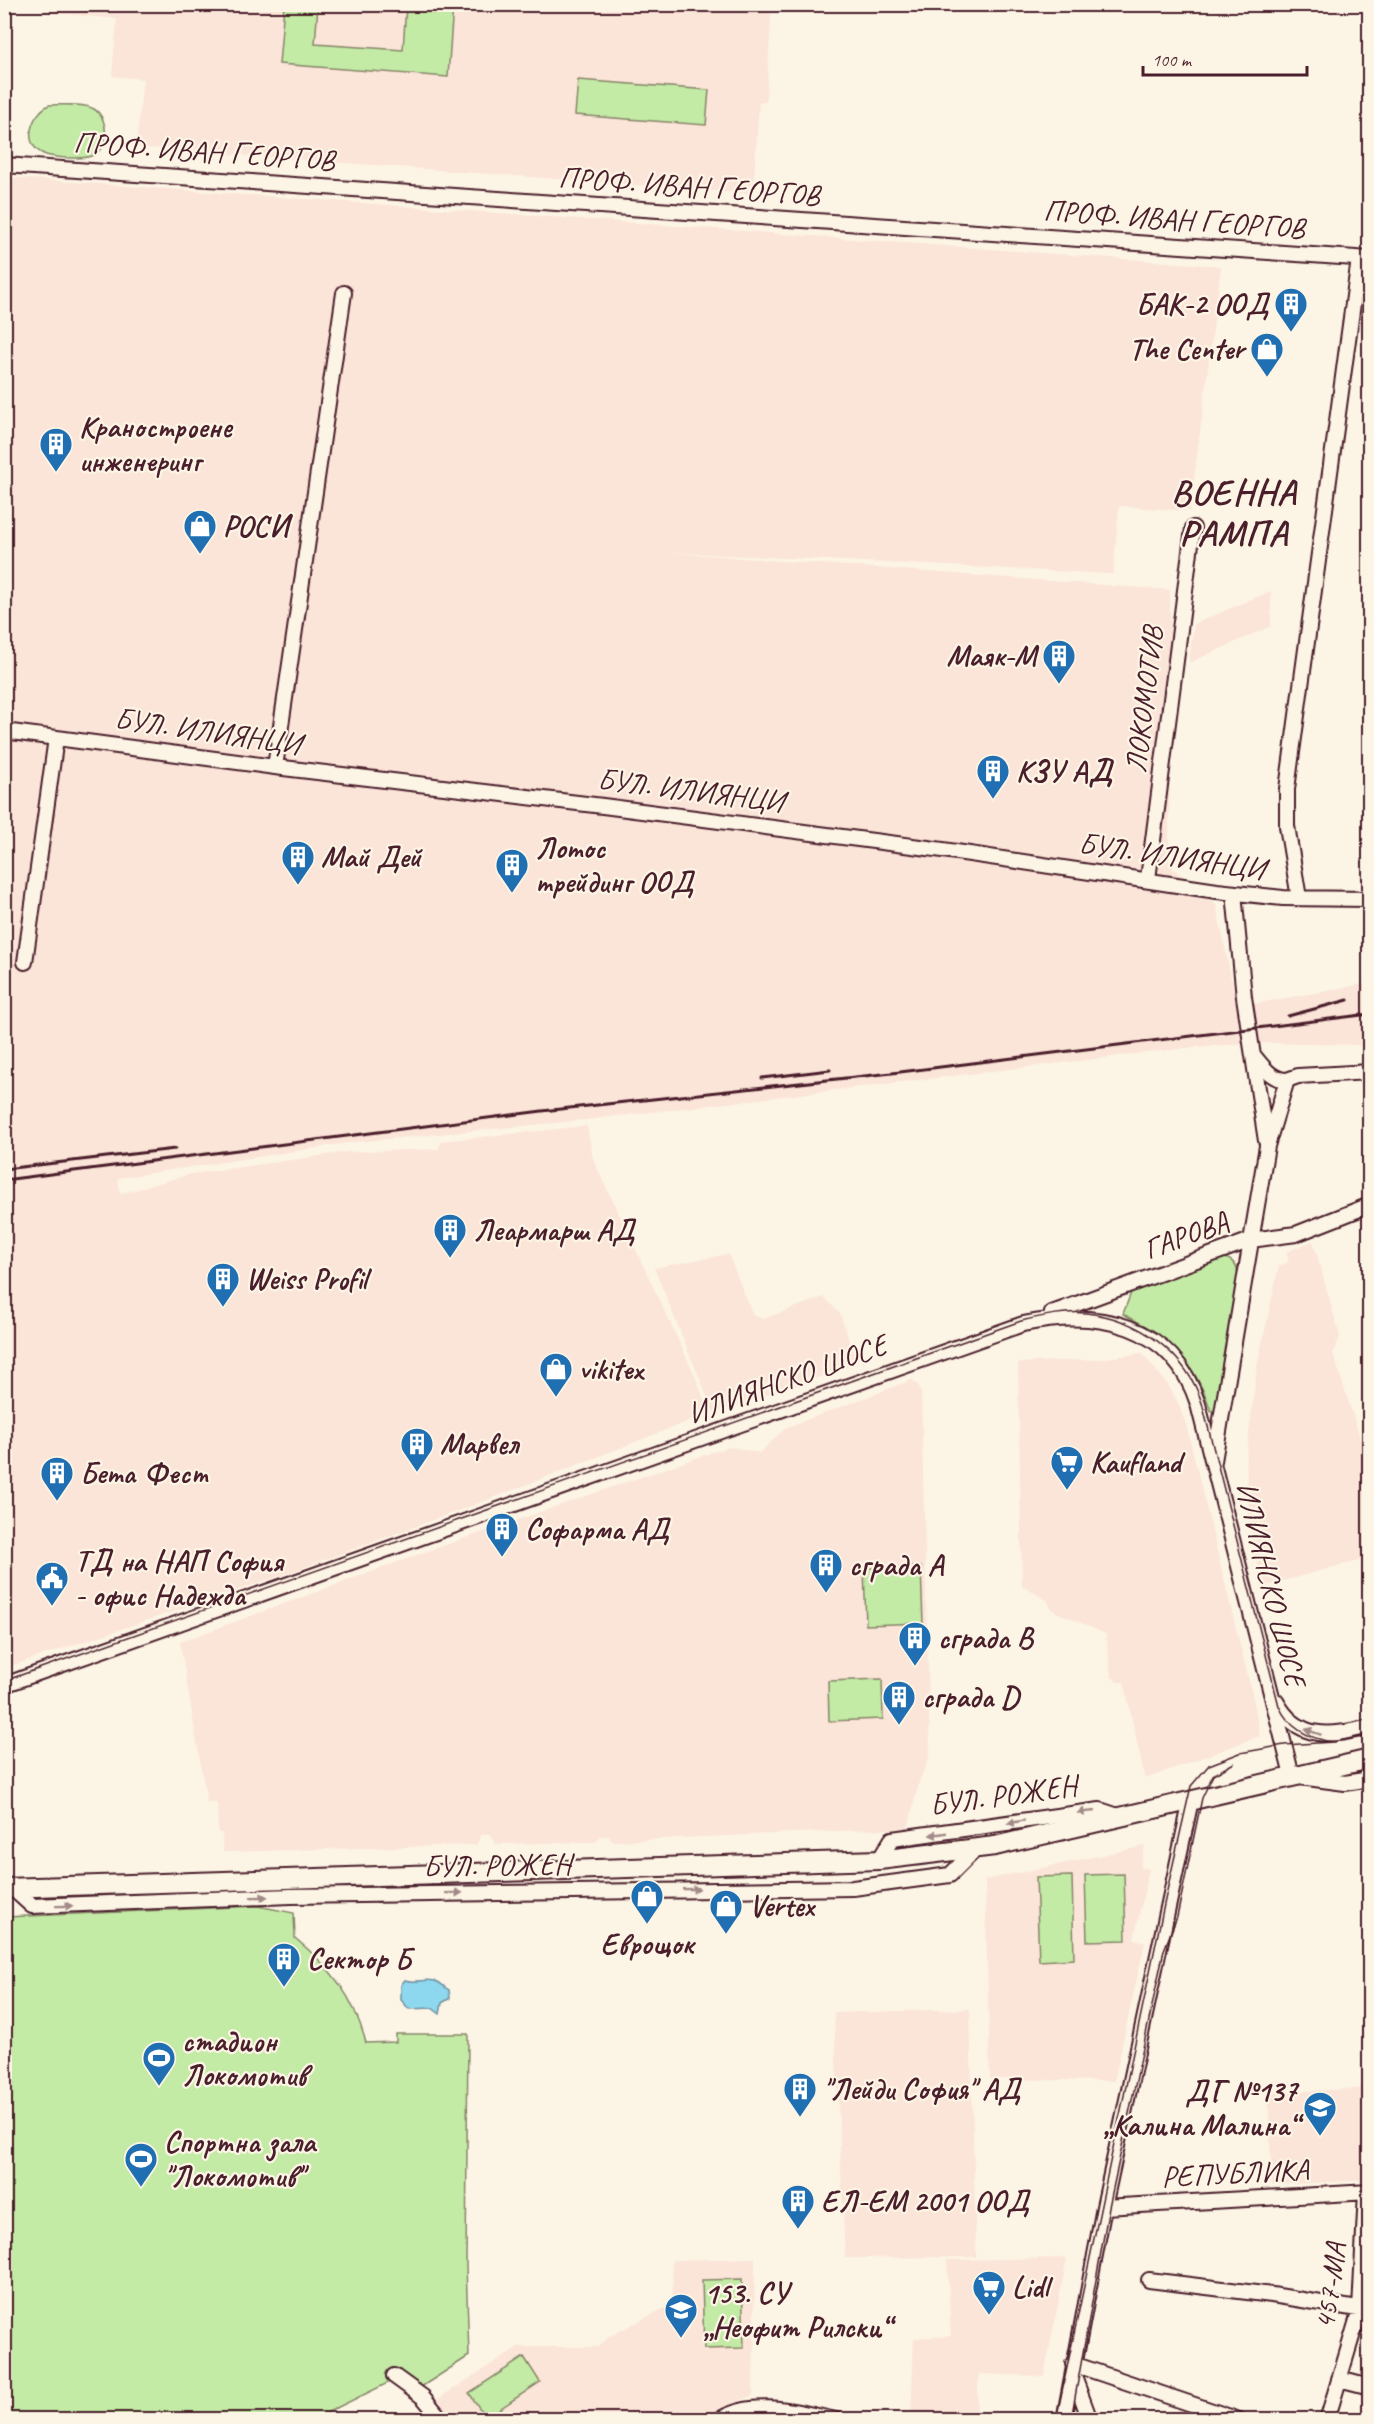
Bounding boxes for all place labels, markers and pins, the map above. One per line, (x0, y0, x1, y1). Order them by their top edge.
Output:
place label: БАК-2 ООД (1136, 285, 1271, 323)
building icon: БАК-2 ООД (1273, 286, 1309, 333)
place label: The Center (1129, 330, 1247, 368)
shop icon: The Center (1249, 331, 1285, 378)
place label: Краностроене инженеринг (79, 408, 234, 480)
building icon: Краностроене инженеринг (38, 426, 74, 473)
place label: РОСИ (223, 507, 293, 545)
shop icon: РОСИ (182, 508, 218, 555)
place label: Маяк-М (947, 637, 1040, 675)
building icon: Маяк-М (1041, 638, 1077, 685)
place label: КЗУ АД (1016, 752, 1114, 790)
building icon: КЗУ АД (975, 753, 1011, 800)
place label: Лотос трейдинг ООД (535, 829, 696, 901)
place label: Май Дей (321, 838, 423, 876)
building icon: Май Дей (280, 839, 316, 886)
building icon: Лотос трейдинг ООД (494, 847, 530, 894)
place label: Леармарш АД (473, 1211, 637, 1249)
building icon: Леармарш АД (432, 1212, 468, 1259)
place label: Weiss Profil (246, 1260, 372, 1298)
building icon: Weiss Profil (205, 1261, 241, 1308)
place label: vikitex (579, 1350, 645, 1388)
shop icon: vikitex (538, 1351, 574, 1398)
place label: Марвел (440, 1425, 520, 1463)
building icon: Марвел (399, 1426, 435, 1473)
place label: Kaufland (1090, 1443, 1186, 1481)
supermarket icon: Kaufland (1049, 1444, 1085, 1491)
place label: Бета Фест (80, 1454, 209, 1492)
building icon: Бета Фест (39, 1455, 75, 1502)
place label: Софарма АД (525, 1510, 671, 1548)
building icon: Софарма АД (484, 1511, 520, 1558)
place label: ТД на НАП София - офис Надежда (75, 1542, 286, 1614)
place label: сграда А (849, 1546, 946, 1584)
building icon: сграда А (808, 1547, 844, 1594)
public building icon: ТД на НАП София - офис Надежда (34, 1560, 70, 1607)
place label: сграда В (938, 1619, 1035, 1657)
building icon: сграда В (897, 1620, 933, 1667)
place label: сграда D (922, 1678, 1022, 1716)
building icon: сграда D (881, 1679, 917, 1726)
shop icon: Еврощок (629, 1878, 665, 1925)
place label: Vertex (749, 1887, 817, 1925)
shop icon: Vertex (708, 1888, 744, 1935)
place label: Еврощок (601, 1925, 697, 1963)
place label: Сектор Б (307, 1940, 416, 1978)
building icon: Сектор Б (266, 1941, 302, 1988)
place label: стадион Локомотив (182, 2022, 313, 2094)
sports icon: стадион Локомотив (141, 2040, 177, 2087)
place label: "Лейди София" АД (823, 2070, 1022, 2108)
building icon: "Лейди София" АД (782, 2071, 818, 2118)
place label: ДГ №137 „Калина Малина“ (1104, 2072, 1304, 2144)
school or university icon: ДГ №137 „Калина Малина“ (1302, 2090, 1338, 2137)
place label: Спортна зала "Локомотив" (164, 2123, 318, 2195)
sports icon: Спортна зала "Локомотив" (123, 2141, 159, 2188)
place label: ЕЛ-ЕМ 2001 ООД (821, 2182, 1031, 2220)
building icon: ЕЛ-ЕМ 2001 ООД (780, 2183, 816, 2230)
place label: Lidl (1012, 2268, 1054, 2306)
supermarket icon: Lidl (971, 2269, 1007, 2316)
place label: 153. СУ „Неофит Рилски“ (704, 2274, 896, 2346)
school or university icon: 153. СУ „Неофит Рилски“ (663, 2292, 699, 2339)

